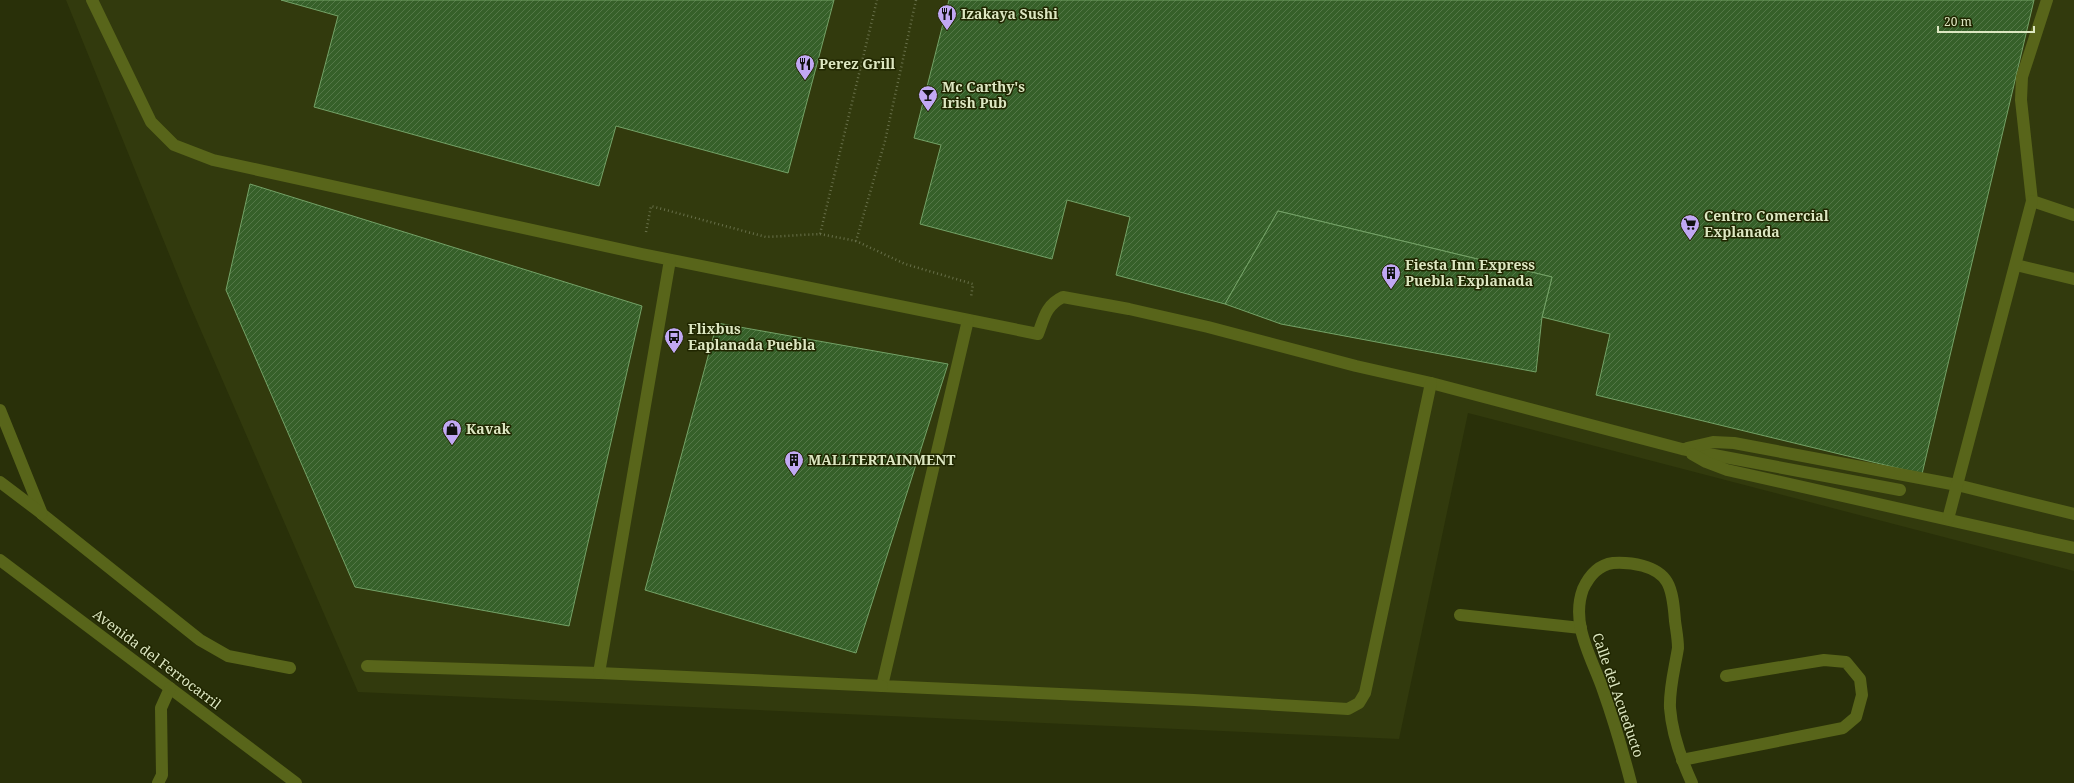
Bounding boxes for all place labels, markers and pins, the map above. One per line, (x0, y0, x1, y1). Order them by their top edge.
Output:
restaurant icon: Izakaya Sushi (936, 3, 958, 31)
place label: Izakaya Sushi (961, 4, 1058, 23)
restaurant icon: Perez Grill (794, 53, 816, 81)
place label: Perez Grill (819, 54, 895, 73)
place label: Mc Carthy's Irish Pub (942, 77, 1025, 112)
bar icon: Mc Carthy's Irish Pub (917, 84, 939, 112)
place label: Centro Comercial Explanada (1704, 206, 1829, 241)
supermarket icon: Centro Comercial Explanada (1679, 213, 1701, 241)
place label: Fiesta Inn Express Puebla Explanada (1405, 255, 1535, 290)
building icon: Fiesta Inn Express Puebla Explanada (1380, 262, 1402, 290)
place label: Flixbus Eaplanada Puebla (688, 319, 815, 354)
bus stop icon: Flixbus Eaplanada Puebla (663, 326, 685, 354)
shop icon: Kavak (441, 418, 463, 446)
place label: Kavak (466, 419, 511, 438)
building icon: MALLTERTAINMENT (783, 449, 805, 477)
place label: MALLTERTAINMENT (808, 450, 955, 469)

